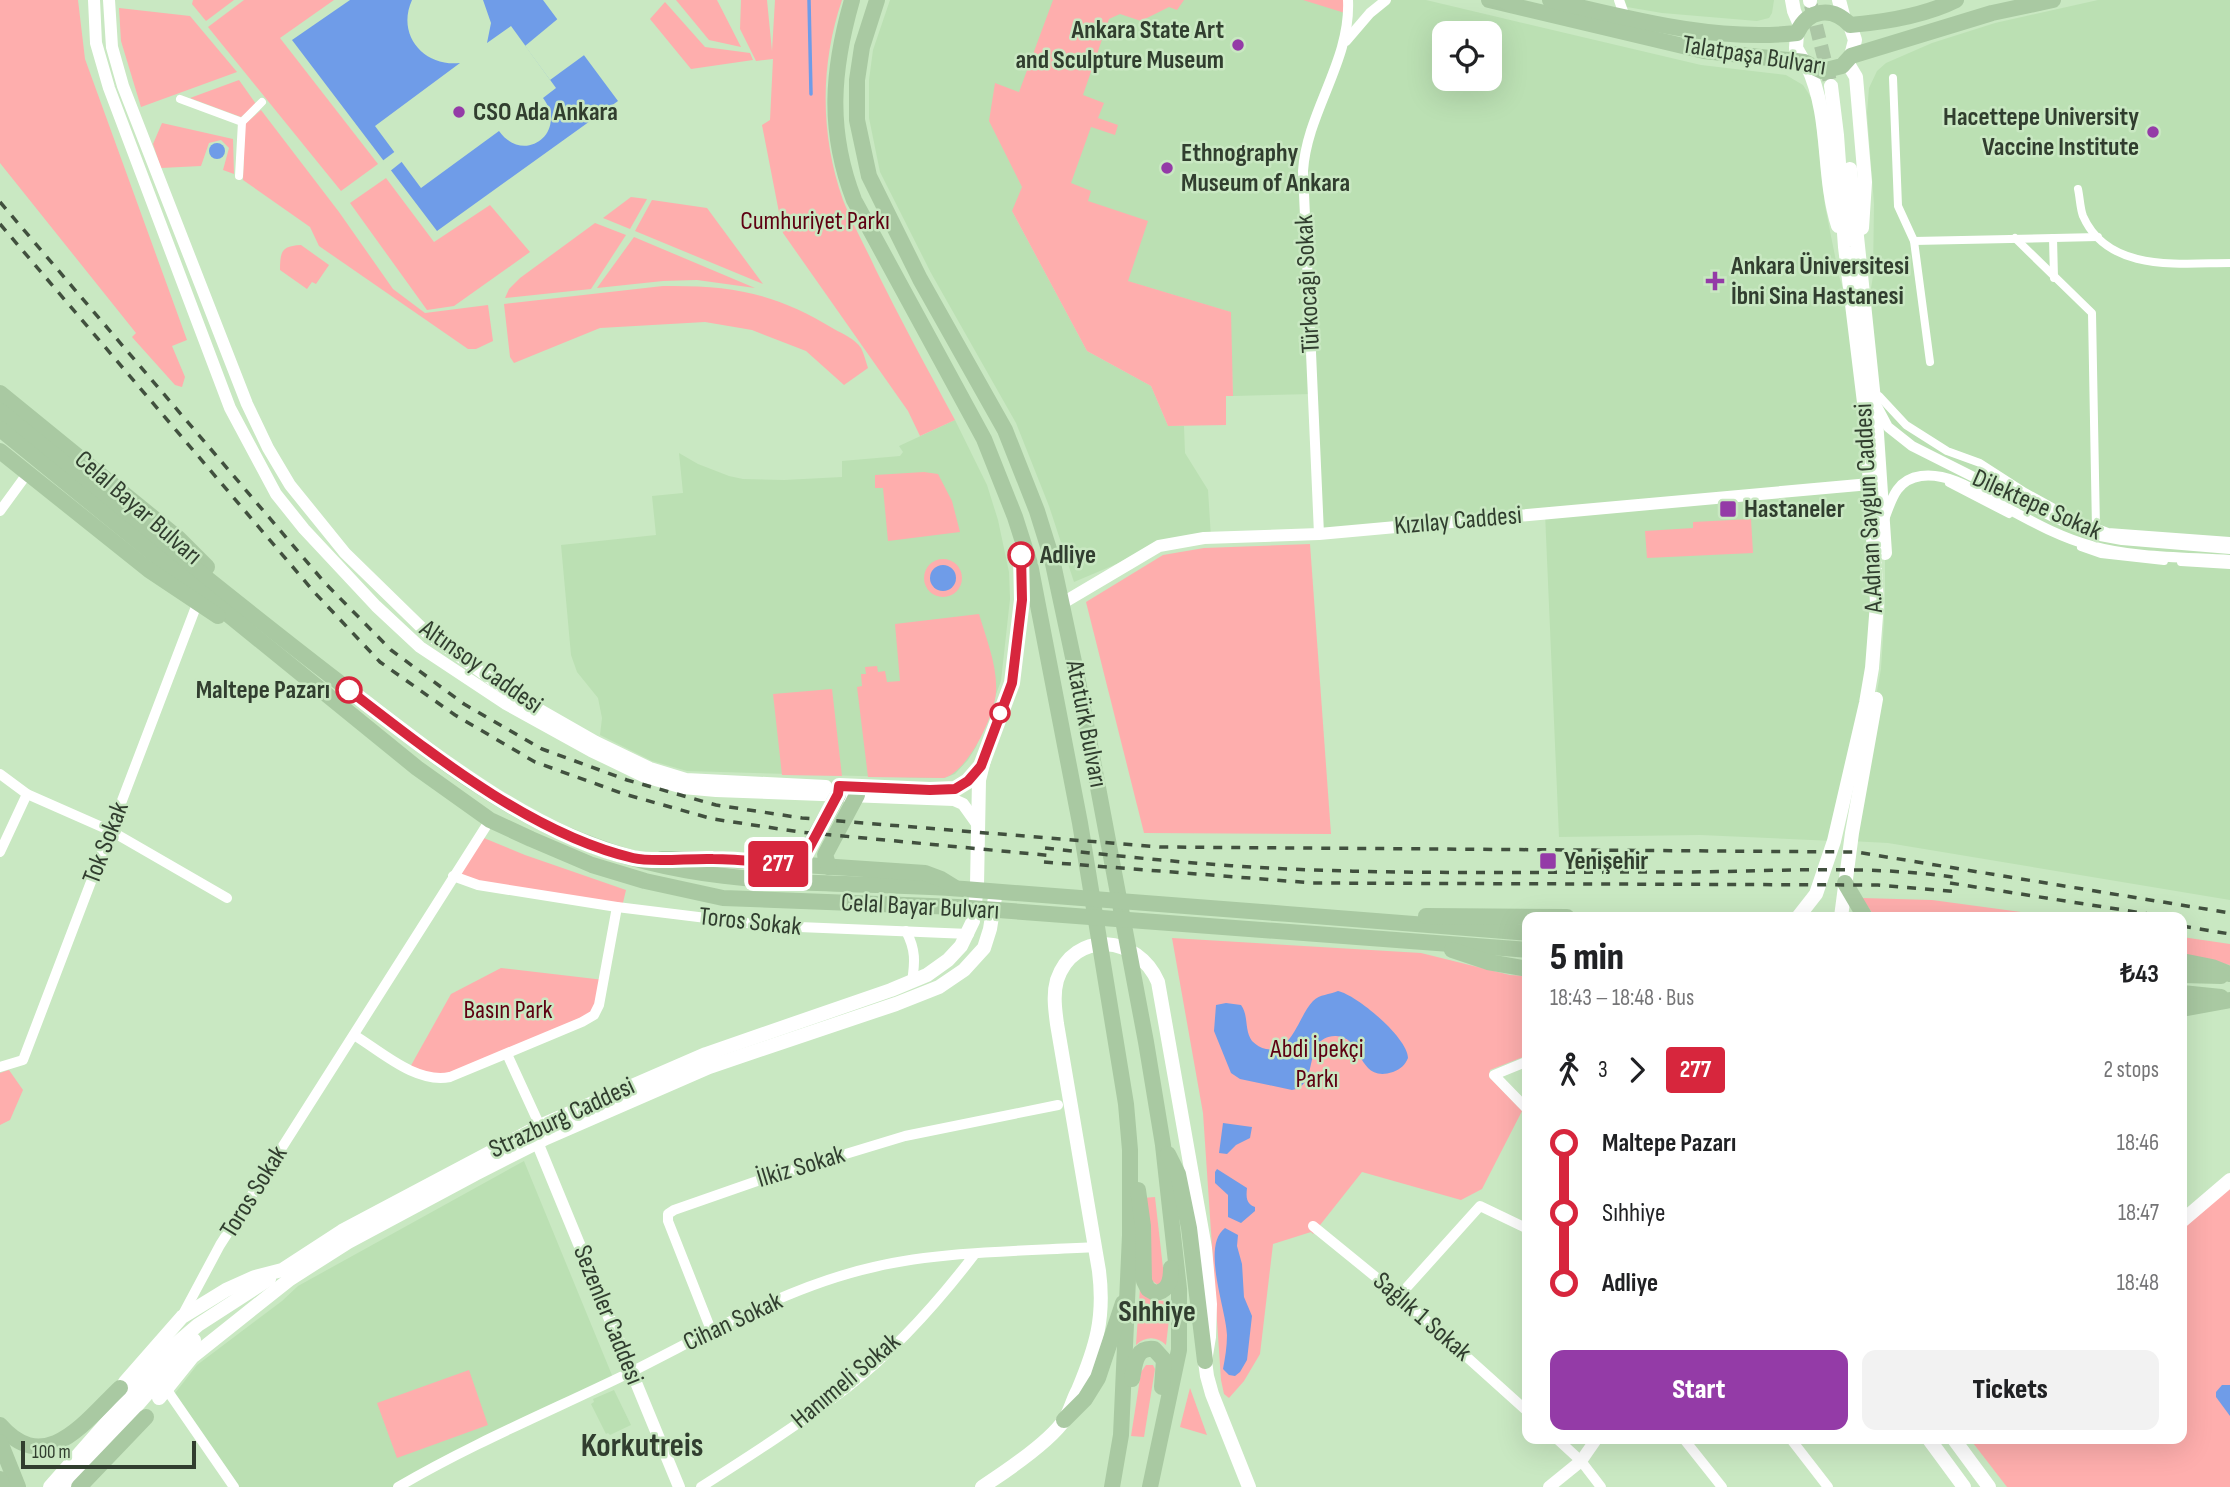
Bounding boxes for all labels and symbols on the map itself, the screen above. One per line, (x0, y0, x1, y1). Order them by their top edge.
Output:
place label: Ankara State Art and Sculpture Museum (1015, 15, 1224, 76)
street label: Talatpaşa Bulvarı (1680, 29, 1828, 83)
marker: Ankara State Art and Sculpture Museum (1230, 37, 1246, 53)
place label: CSO Ada Ankara (473, 97, 618, 128)
place label: Hacettepe University Vaccine Institute (1943, 102, 2139, 163)
marker: CSO Ada Ankara (451, 104, 467, 120)
marker: Hacettepe University Vaccine Institute (2145, 124, 2161, 140)
place label: Ethnography Museum of Ankara (1181, 138, 1350, 199)
marker: Ethnography Museum of Ankara (1159, 160, 1175, 176)
park label: Cumhuriyet Parkı (740, 206, 890, 237)
street label: Türkocağı Sokak (1289, 214, 1327, 354)
place label: Ankara Üniversitesi İbni Sina Hastanesi (1730, 251, 1909, 312)
marker: Ankara Üniversitesi İbni Sina Hastanesi (1705, 271, 1725, 291)
street label: A.Adnan Saygun Caddesi (1848, 402, 1890, 615)
street label: Celal Bayar Bulvarı (68, 444, 208, 572)
street label: Dilektepe Sokak (1968, 463, 2106, 547)
place label: Hastaneler (1744, 494, 1845, 525)
marker: Hastaneler (1718, 499, 1738, 519)
street label: Kızılay Caddesi (1393, 500, 1523, 542)
place label: Adliye (1039, 540, 1096, 571)
marker: Adliye (1008, 542, 1034, 568)
street label: Altınsoy Caddesi (413, 613, 548, 721)
street label: Atatürk Bulvarı (1058, 657, 1113, 790)
place label: Maltepe Pazarı (196, 675, 330, 706)
marker: Maltepe Pazarı (336, 677, 362, 703)
unlabelled marker (990, 703, 1010, 723)
street label: Tok Sokak (76, 797, 136, 888)
line badge: 277 (738, 841, 818, 887)
place label: Yenişehir (1564, 846, 1648, 877)
marker: Yenişehir (1538, 851, 1558, 871)
street label: Celal Bayar Bulvarı (840, 887, 1000, 927)
street label: Toros Sokak (697, 901, 803, 943)
park label: Basın Park (463, 995, 553, 1026)
park label: Abdi İpekçi Parkı (1269, 1034, 1364, 1095)
street label: Strazburg Caddesi (484, 1071, 640, 1165)
street label: İlkiz Sokak (753, 1139, 849, 1195)
street label: Toros Sokak (214, 1140, 294, 1244)
street label: Sezenler Caddesi (566, 1241, 650, 1389)
street label: Sağlık 1 Sokak (1366, 1266, 1478, 1368)
street label: Cihan Sokak (679, 1286, 787, 1358)
district label: Sıhhiye (1118, 1294, 1196, 1330)
street label: Hanımeli Sokak (785, 1327, 907, 1435)
district label: Korkutreis (581, 1426, 703, 1466)
scale bar (21, 1438, 196, 1470)

